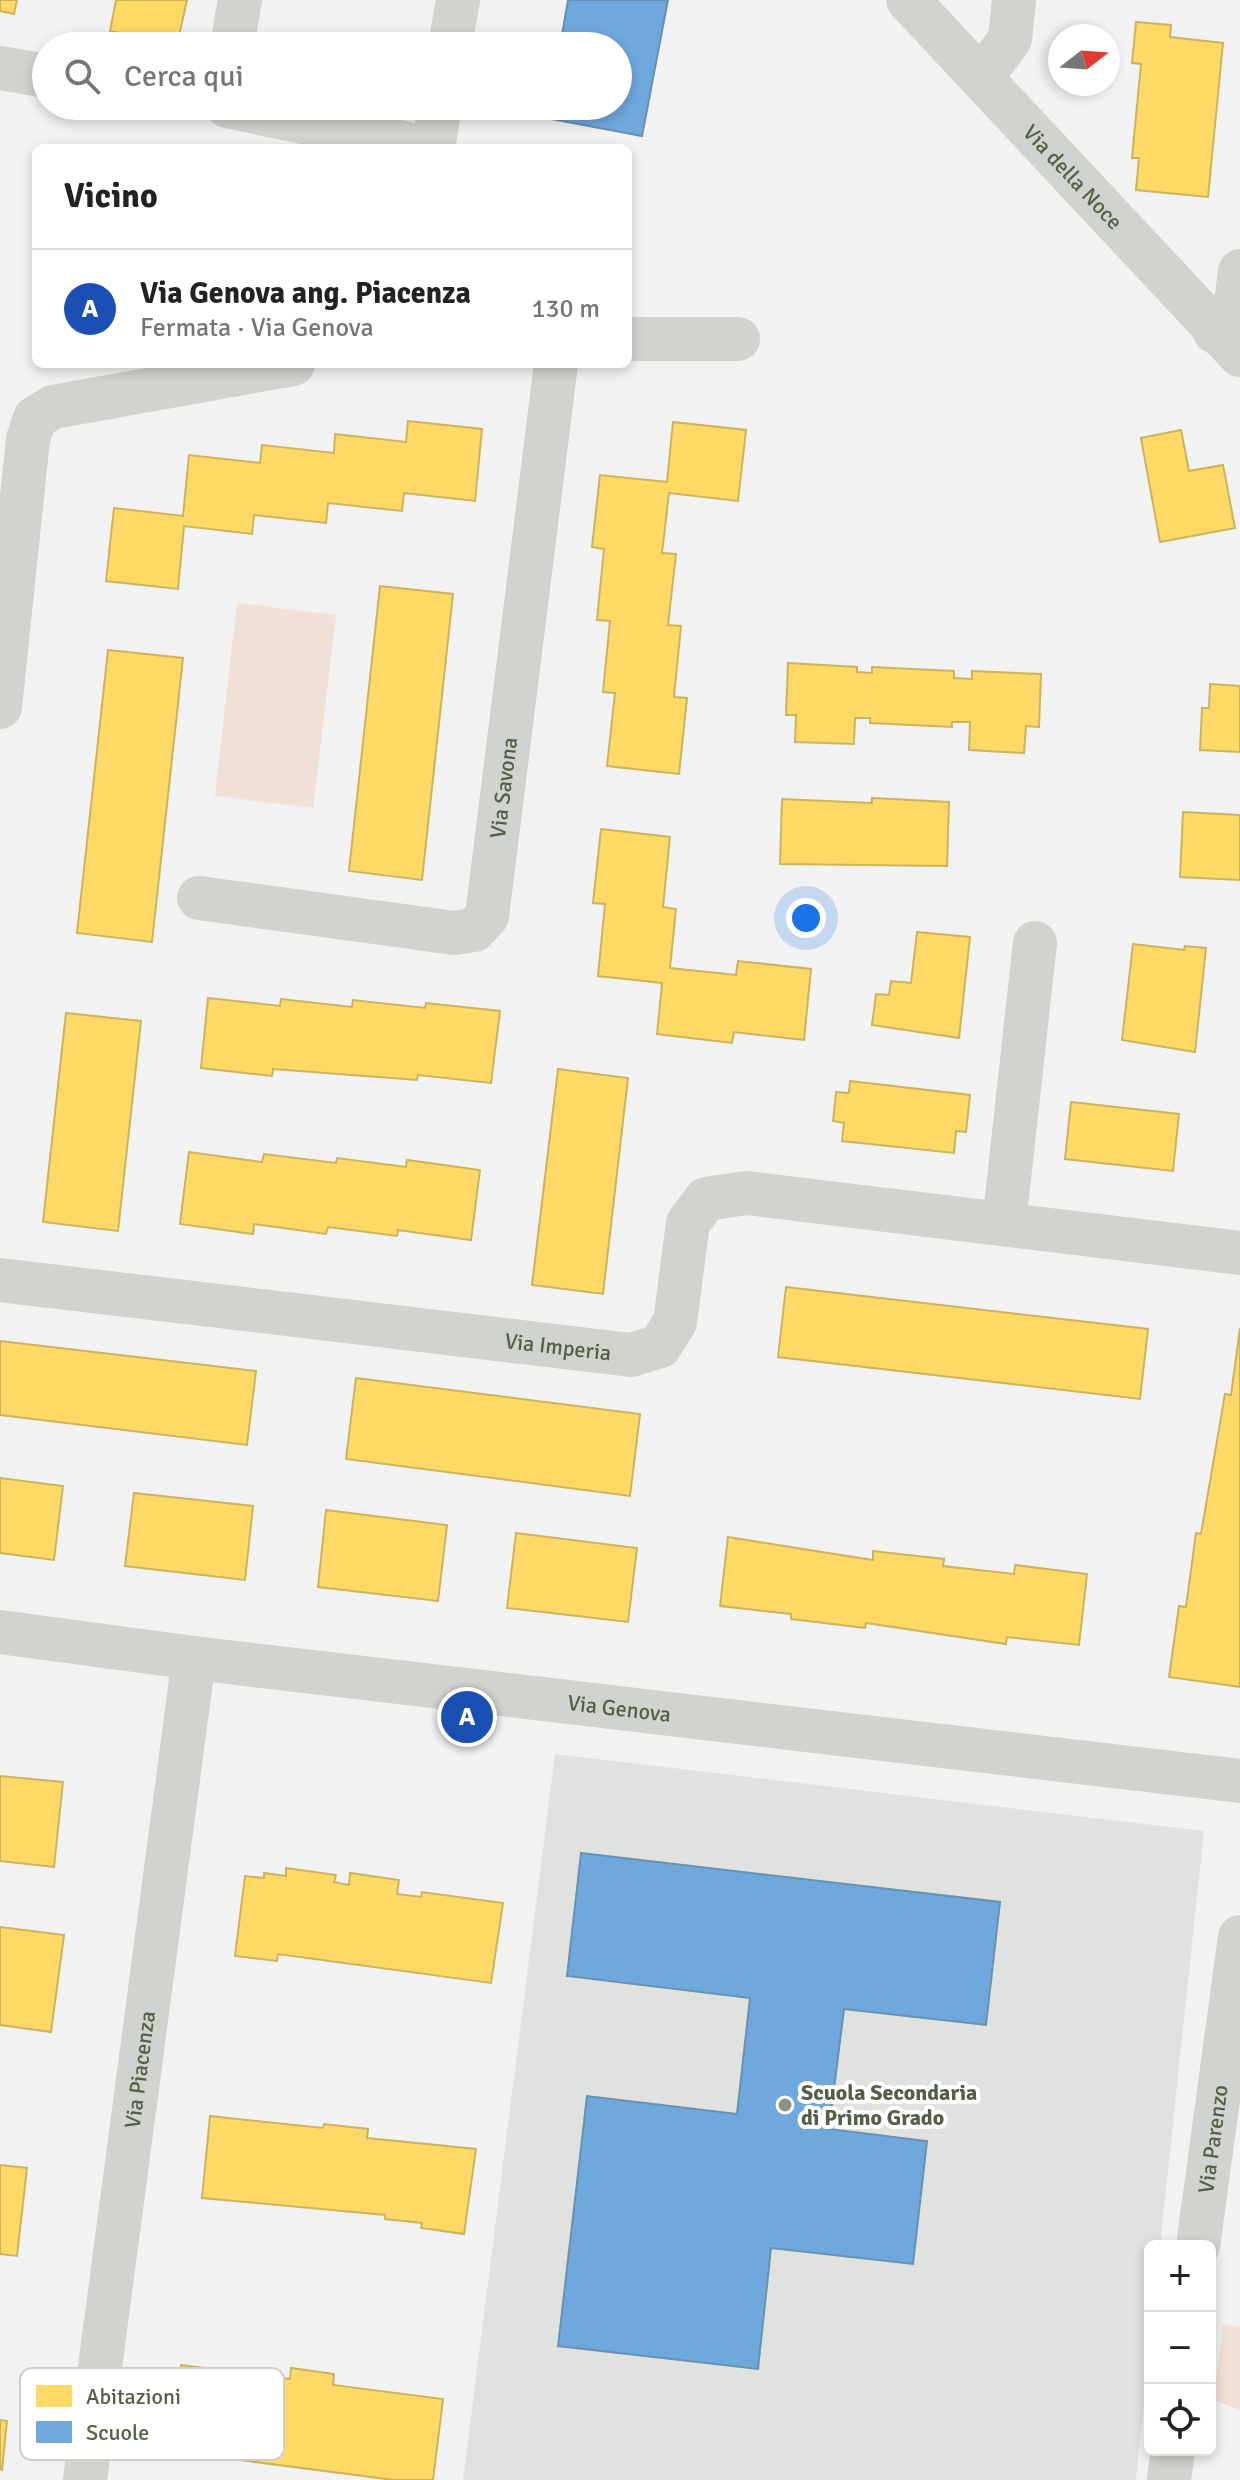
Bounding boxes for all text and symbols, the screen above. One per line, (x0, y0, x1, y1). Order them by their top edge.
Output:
north arrow (1048, 24, 1120, 96)
search box (32, 32, 632, 120)
icon: search (60, 54, 104, 98)
text: Cerca qui (124, 58, 244, 95)
street label: Via della Noce (1018, 119, 1129, 235)
text: Vicino (64, 175, 158, 217)
text: Via Genova ang. Piacenza (140, 275, 471, 312)
text: A (82, 293, 98, 325)
text: 130 m (531, 293, 600, 325)
text: Fermata · Via Genova (140, 312, 374, 344)
street label: Via Savona (483, 735, 523, 840)
your location (786, 898, 826, 938)
street label: Via Imperia (503, 1327, 613, 1366)
pin: A (441, 1687, 493, 1747)
street label: Via Genova (566, 1689, 673, 1728)
street label: Via Piacenza (118, 2009, 161, 2130)
place label: Scuola Secondaria di Primo Grado (801, 2079, 977, 2131)
street label: Via Parenzo (1192, 2083, 1233, 2195)
marker: Scuola Secondaria di Primo Grado (776, 2096, 794, 2114)
map controls (1144, 2240, 1216, 2456)
button: + (1144, 2240, 1216, 2312)
button: − (1144, 2312, 1216, 2384)
legend (20, 2368, 284, 2460)
text: Abitazioni (86, 2383, 181, 2410)
button: locate (1144, 2384, 1216, 2456)
text: Scuole (86, 2419, 149, 2446)

